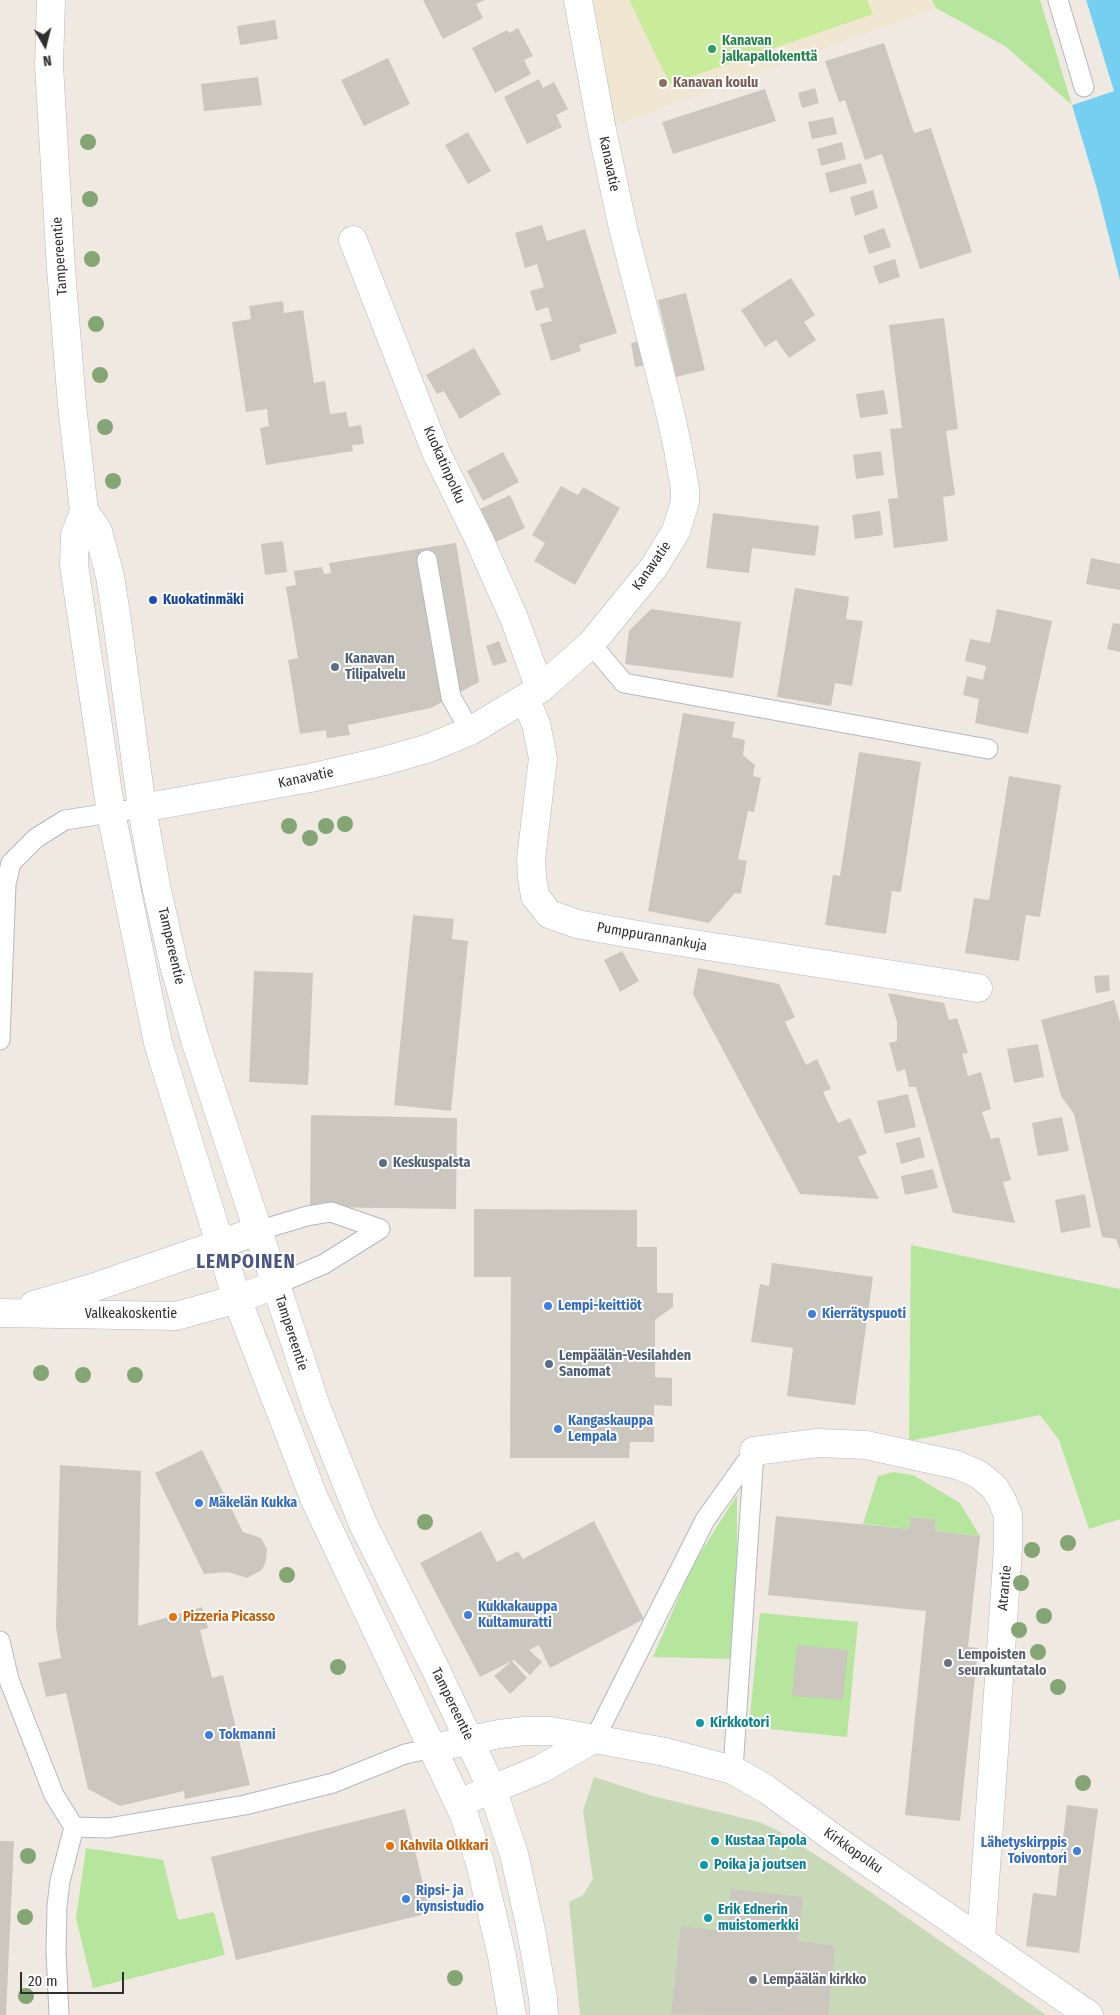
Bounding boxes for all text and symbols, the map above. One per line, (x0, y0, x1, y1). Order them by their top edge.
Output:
north arrow (20, 20, 70, 70)
place label: Kanavan jalkapallokenttä (722, 33, 818, 65)
marker: Kanavan jalkapallokenttä (706, 43, 718, 55)
text: N (42, 51, 53, 69)
place label: Kanavan koulu (673, 75, 758, 91)
marker: Kanavan koulu (657, 77, 669, 89)
street label: Kanavatie (595, 135, 623, 193)
street label: Tampereentie (49, 216, 71, 296)
street label: Kuokatinpolku (419, 424, 469, 506)
street label: Kanavatie (629, 538, 675, 594)
place label: Kuokatinmäki (163, 592, 244, 608)
marker: Kuokatinmäki (147, 594, 159, 606)
place label: Kanavan Tilipalvelu (345, 651, 406, 684)
marker: Kanavan Tilipalvelu (329, 661, 341, 673)
street label: Kanavatie (277, 764, 335, 792)
street label: Tampereentie (154, 906, 188, 986)
street label: Pumppurannankuja (596, 919, 708, 955)
place label: Keskuspalsta (393, 1155, 471, 1171)
marker: Keskuspalsta (377, 1157, 389, 1169)
district label: LEMPOINEN (195, 1252, 297, 1274)
street label: Tampereentie (271, 1293, 311, 1373)
place label: Lempi-keittiöt (558, 1298, 642, 1314)
marker: Lempi-keittiöt (542, 1300, 554, 1312)
street label: Valkeakoskentie (85, 1306, 177, 1322)
place label: Kierrätyspuoti (822, 1306, 906, 1322)
marker: Kierrätyspuoti (806, 1308, 818, 1320)
place label: Lempäälän-Vesilahden Sanomat (559, 1348, 691, 1380)
marker: Lempäälän-Vesilahden Sanomat (543, 1358, 555, 1370)
place label: Kangaskauppa Lempala (568, 1413, 653, 1445)
marker: Kangaskauppa Lempala (552, 1423, 564, 1435)
place label: Mäkelän Kukka (209, 1495, 297, 1511)
marker: Mäkelän Kukka (193, 1497, 205, 1509)
street label: Atrantie (995, 1565, 1015, 1611)
place label: Kukkakauppa Kultamuratti (478, 1599, 557, 1631)
place label: Pizzeria Picasso (183, 1609, 275, 1625)
marker: Kukkakauppa Kultamuratti (462, 1609, 474, 1621)
marker: Pizzeria Picasso (167, 1611, 179, 1623)
place label: Lempoisten seurakuntatalo (958, 1647, 1046, 1680)
marker: Lempoisten seurakuntatalo (942, 1657, 954, 1669)
street label: Tampereentie (427, 1665, 477, 1743)
place label: Kirkkotori (710, 1715, 769, 1731)
marker: Kirkkotori (694, 1717, 706, 1729)
place label: Tokmanni (219, 1727, 276, 1743)
marker: Tokmanni (203, 1729, 215, 1741)
street label: Kirkkopolku (820, 1825, 886, 1877)
place label: Kustaa Tapola (725, 1833, 807, 1849)
marker: Kustaa Tapola (709, 1835, 721, 1847)
place label: Lähetyskirppis Toivontori (981, 1835, 1067, 1868)
place label: Kahvila Olkkari (400, 1838, 488, 1854)
marker: Kahvila Olkkari (384, 1840, 396, 1852)
marker: Lähetyskirppis Toivontori (1071, 1845, 1083, 1857)
place label: Poika ja joutsen (714, 1857, 806, 1873)
marker: Poika ja joutsen (698, 1859, 710, 1871)
place label: Ripsi- ja kynsistudio (416, 1883, 484, 1915)
marker: Ripsi- ja kynsistudio (400, 1893, 412, 1905)
place label: Erik Ednerin muistomerkki (718, 1902, 799, 1934)
marker: Erik Ednerin muistomerkki (702, 1912, 714, 1924)
scale bar (22, 1962, 126, 1994)
text: 20 m (28, 1972, 58, 1990)
place label: Lempäälän kirkko (763, 1972, 867, 1988)
marker: Lempäälän kirkko (747, 1974, 759, 1986)

